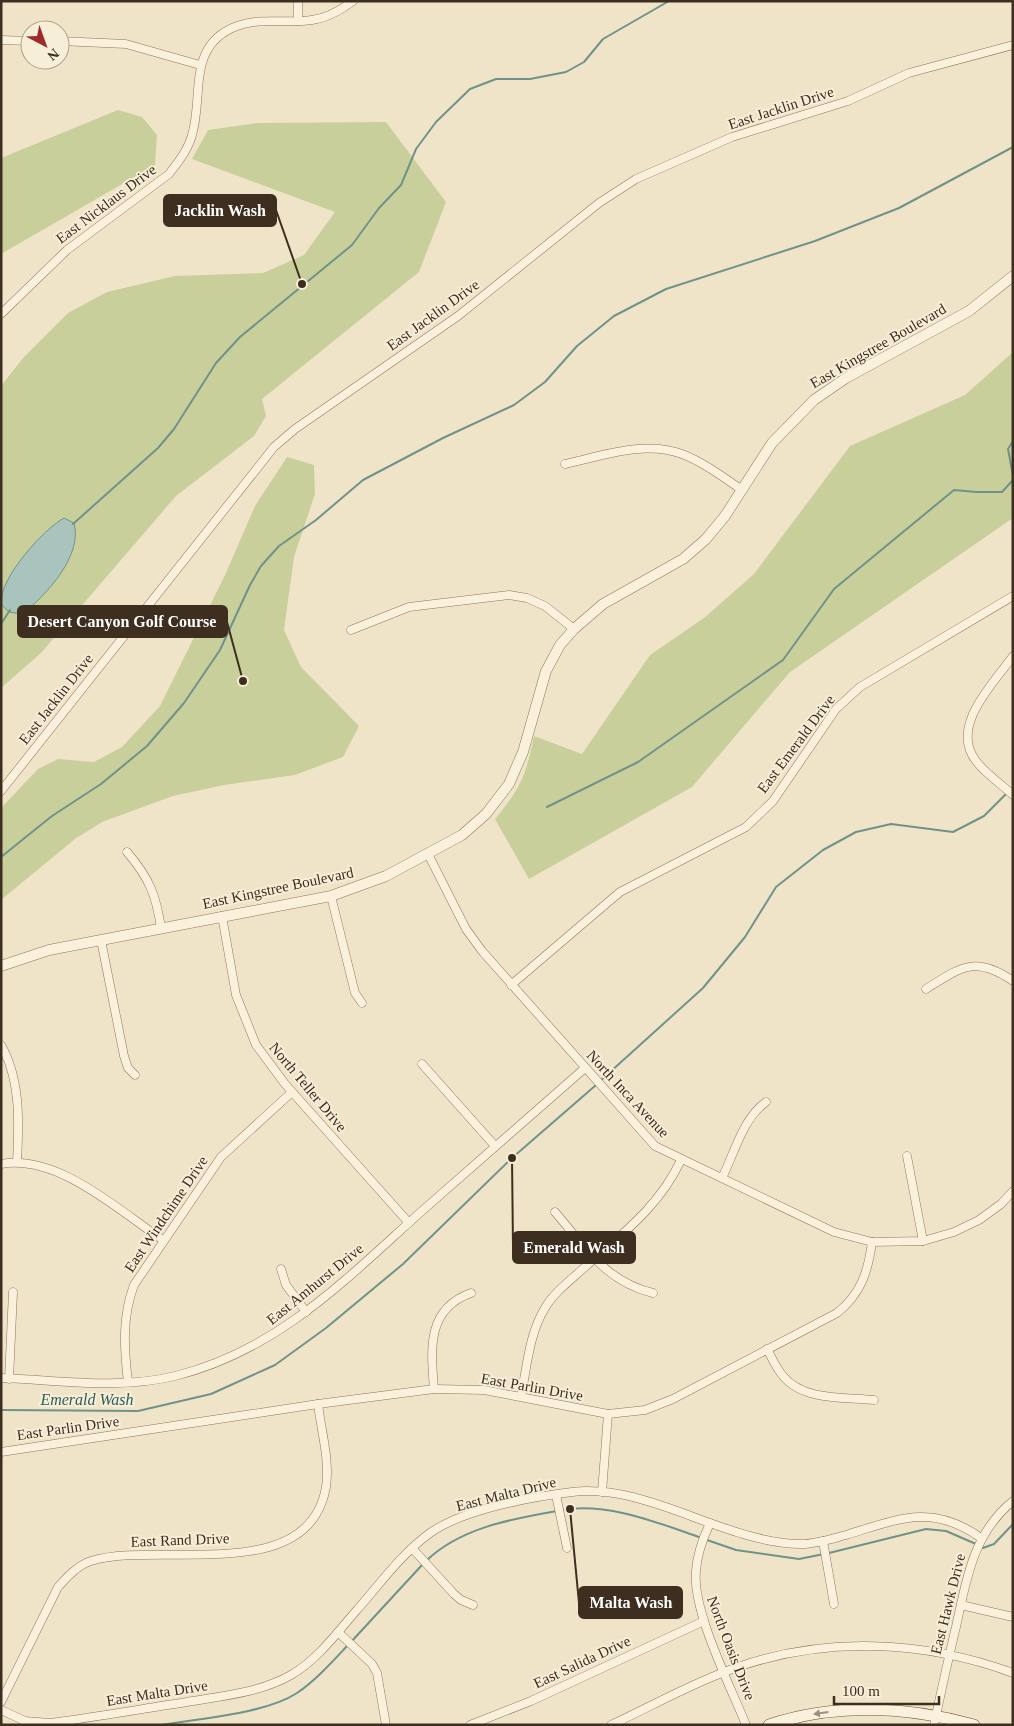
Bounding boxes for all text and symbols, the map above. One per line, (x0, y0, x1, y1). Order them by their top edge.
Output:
north arrow (20, 20, 70, 70)
text: N (44, 45, 62, 63)
street label: East Jacklin Drive (726, 83, 836, 133)
street label: East Nicklaus Drive (53, 161, 159, 247)
callout: Jacklin Wash (164, 195, 276, 226)
text: Jacklin Wash (174, 202, 266, 219)
street label: East Jacklin Drive (384, 276, 482, 354)
street label: East Kingstree Boulevard (807, 300, 949, 391)
callout: Desert Canyon Golf Course (18, 606, 227, 637)
text: Desert Canyon Golf Course (28, 613, 216, 631)
street label: East Jacklin Drive (16, 650, 96, 747)
street label: East Emerald Drive (754, 692, 838, 796)
street label: East Kingstree Boulevard (201, 864, 356, 912)
street label: North Teller Drive (266, 1039, 350, 1135)
street label: North Inca Avenue (584, 1047, 673, 1141)
street label: East Windchime Drive (121, 1153, 211, 1275)
callout: Emerald Wash (513, 1232, 635, 1263)
text: Emerald Wash (523, 1239, 625, 1256)
street label: East Amhurst Drive (264, 1240, 367, 1328)
street label: East Parlin Drive (480, 1370, 585, 1404)
water label: Emerald Wash (39, 1391, 134, 1408)
street label: East Parlin Drive (16, 1413, 121, 1443)
street label: East Malta Drive (454, 1474, 558, 1514)
street label: East Rand Drive (130, 1530, 230, 1550)
street label: East Hawk Drive (928, 1552, 968, 1656)
callout: Malta Wash (579, 1587, 682, 1618)
text: Malta Wash (590, 1594, 673, 1611)
street label: North Oasis Drive (704, 1594, 758, 1703)
street label: East Salida Drive (531, 1632, 633, 1691)
scale bar (834, 1674, 939, 1706)
street label: East Malta Drive (105, 1677, 209, 1709)
text: 100 m (842, 1683, 880, 1699)
one-way arrow (813, 1709, 829, 1717)

